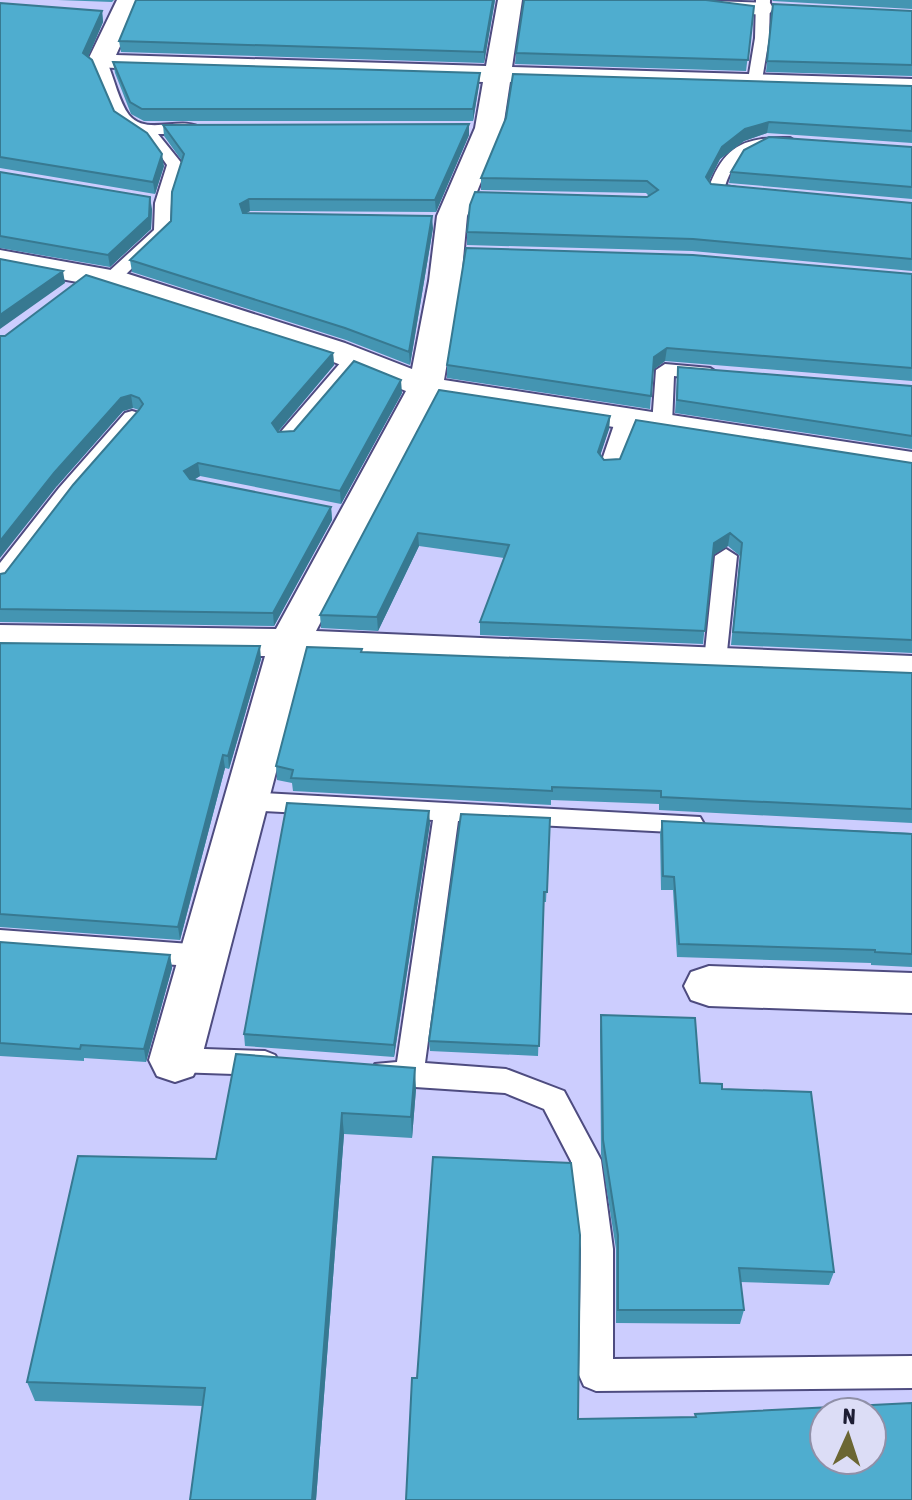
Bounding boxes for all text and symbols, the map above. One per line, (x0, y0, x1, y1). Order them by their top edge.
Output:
north arrow (808, 1396, 888, 1476)
text: N (842, 1403, 856, 1429)

